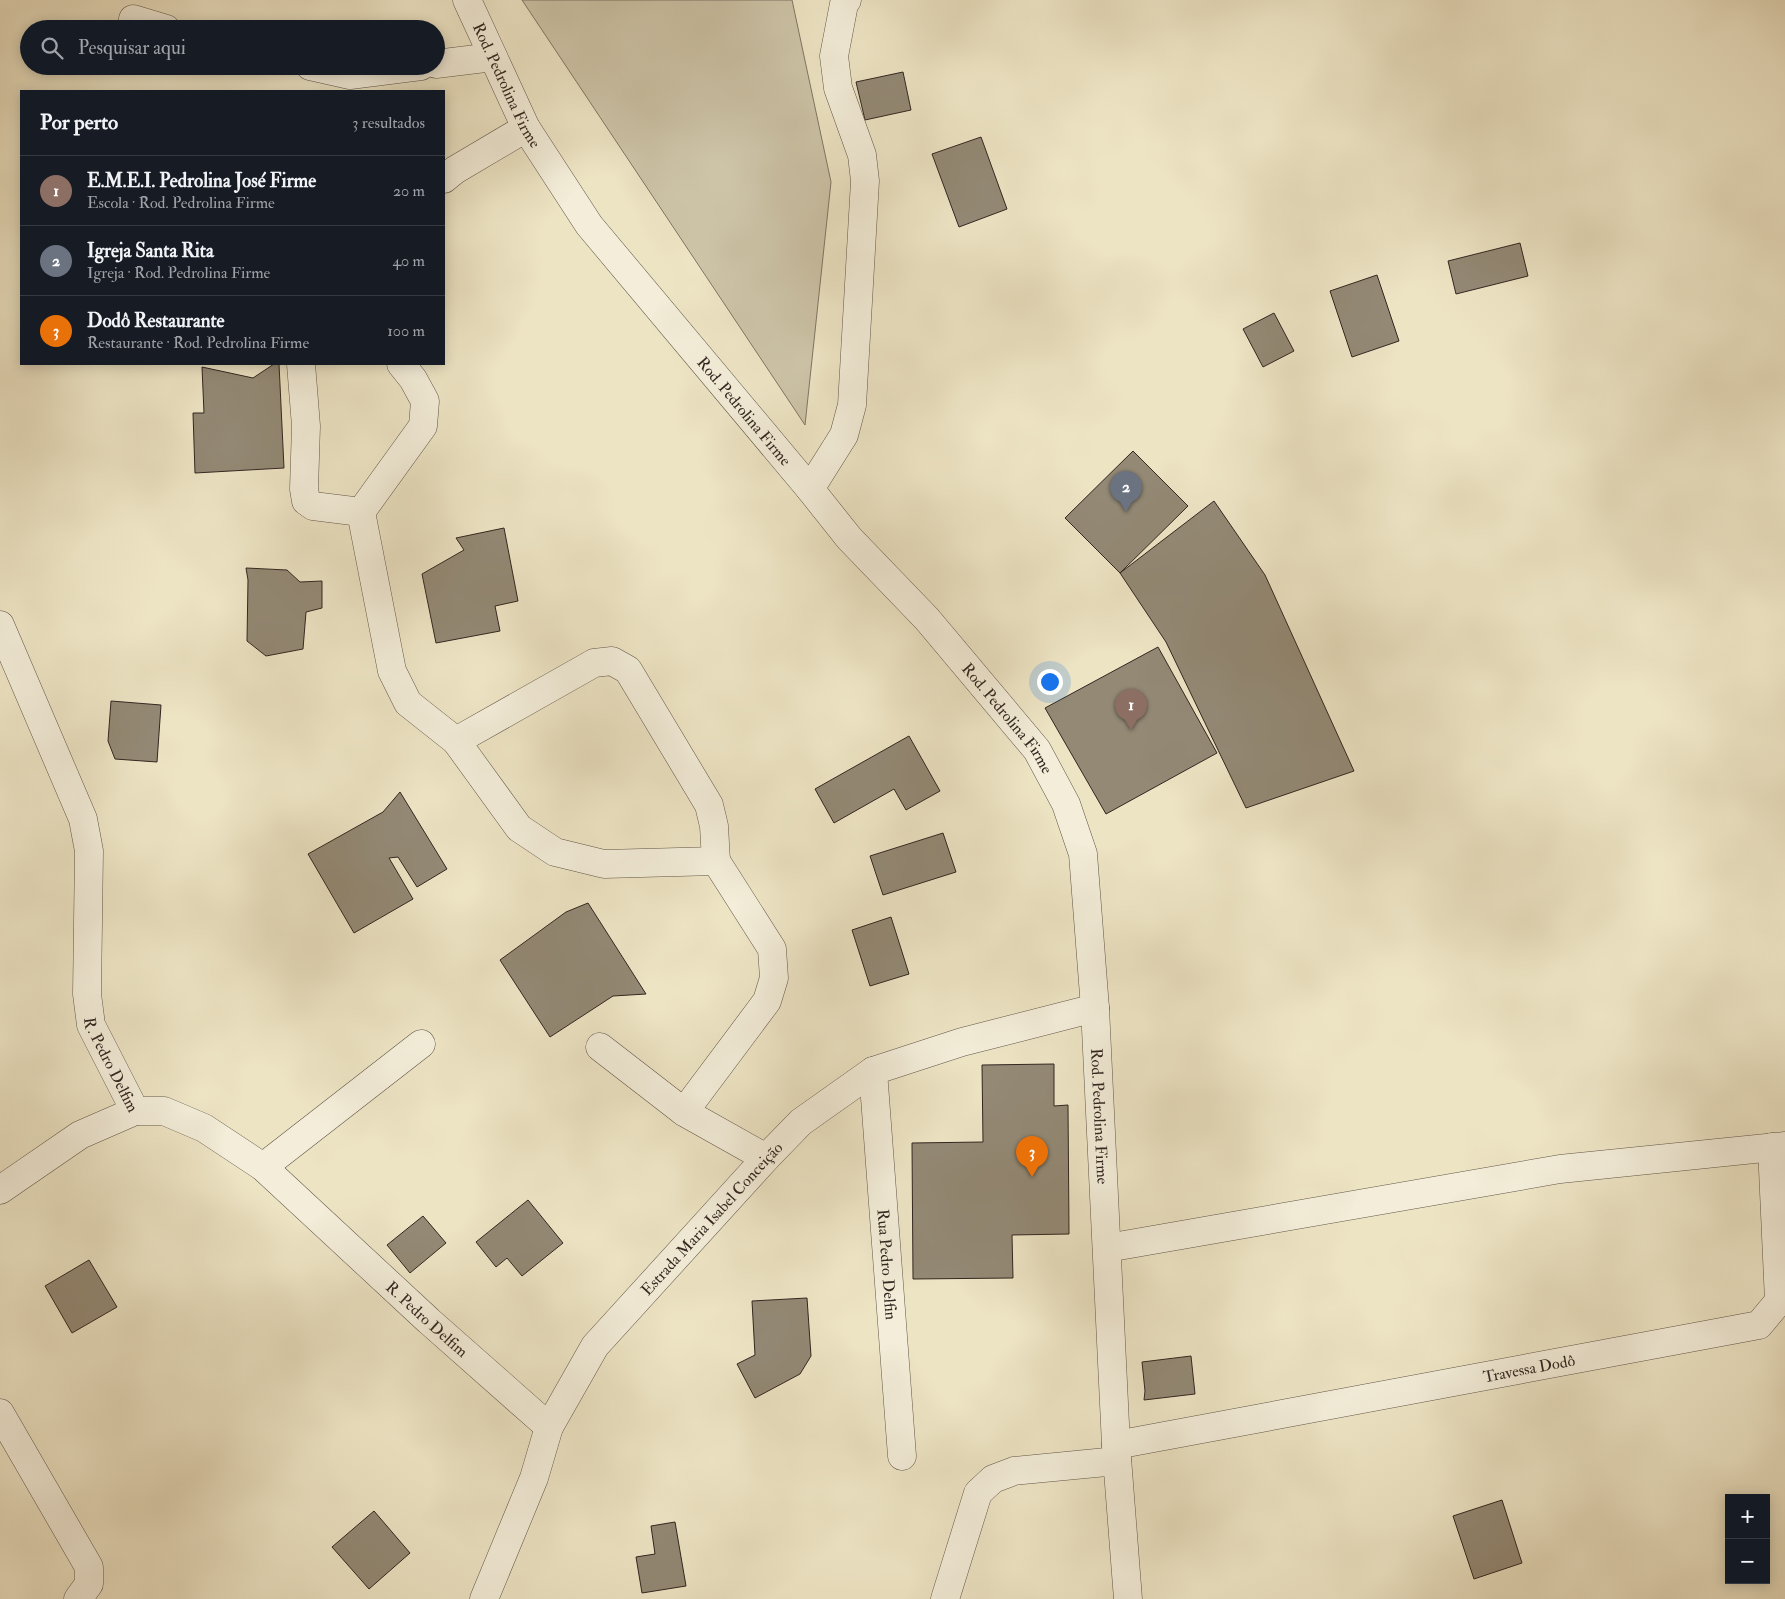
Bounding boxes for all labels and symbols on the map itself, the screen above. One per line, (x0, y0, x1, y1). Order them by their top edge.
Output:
street label: Rod. Pedrolina Firme (468, 20, 545, 152)
street label: Rod. Pedrolina Firme (692, 353, 795, 470)
pin: 2 (1110, 471, 1142, 512)
street label: Rod. Pedrolina Firme (957, 659, 1057, 778)
your location (1037, 669, 1063, 695)
pin: 1 (1115, 689, 1147, 730)
street label: R. Pedro Delfim (79, 1016, 143, 1116)
street label: Rod. Pedrolina Firme (1086, 1048, 1112, 1185)
pin: 3 (1016, 1136, 1048, 1177)
street label: Estrada Maria Isabel Conceição (637, 1138, 787, 1300)
street label: Rua Pedro Delfin (872, 1208, 901, 1321)
street label: R. Pedro Delfim (381, 1277, 472, 1362)
street label: Travessa Dodô (1481, 1351, 1577, 1387)

